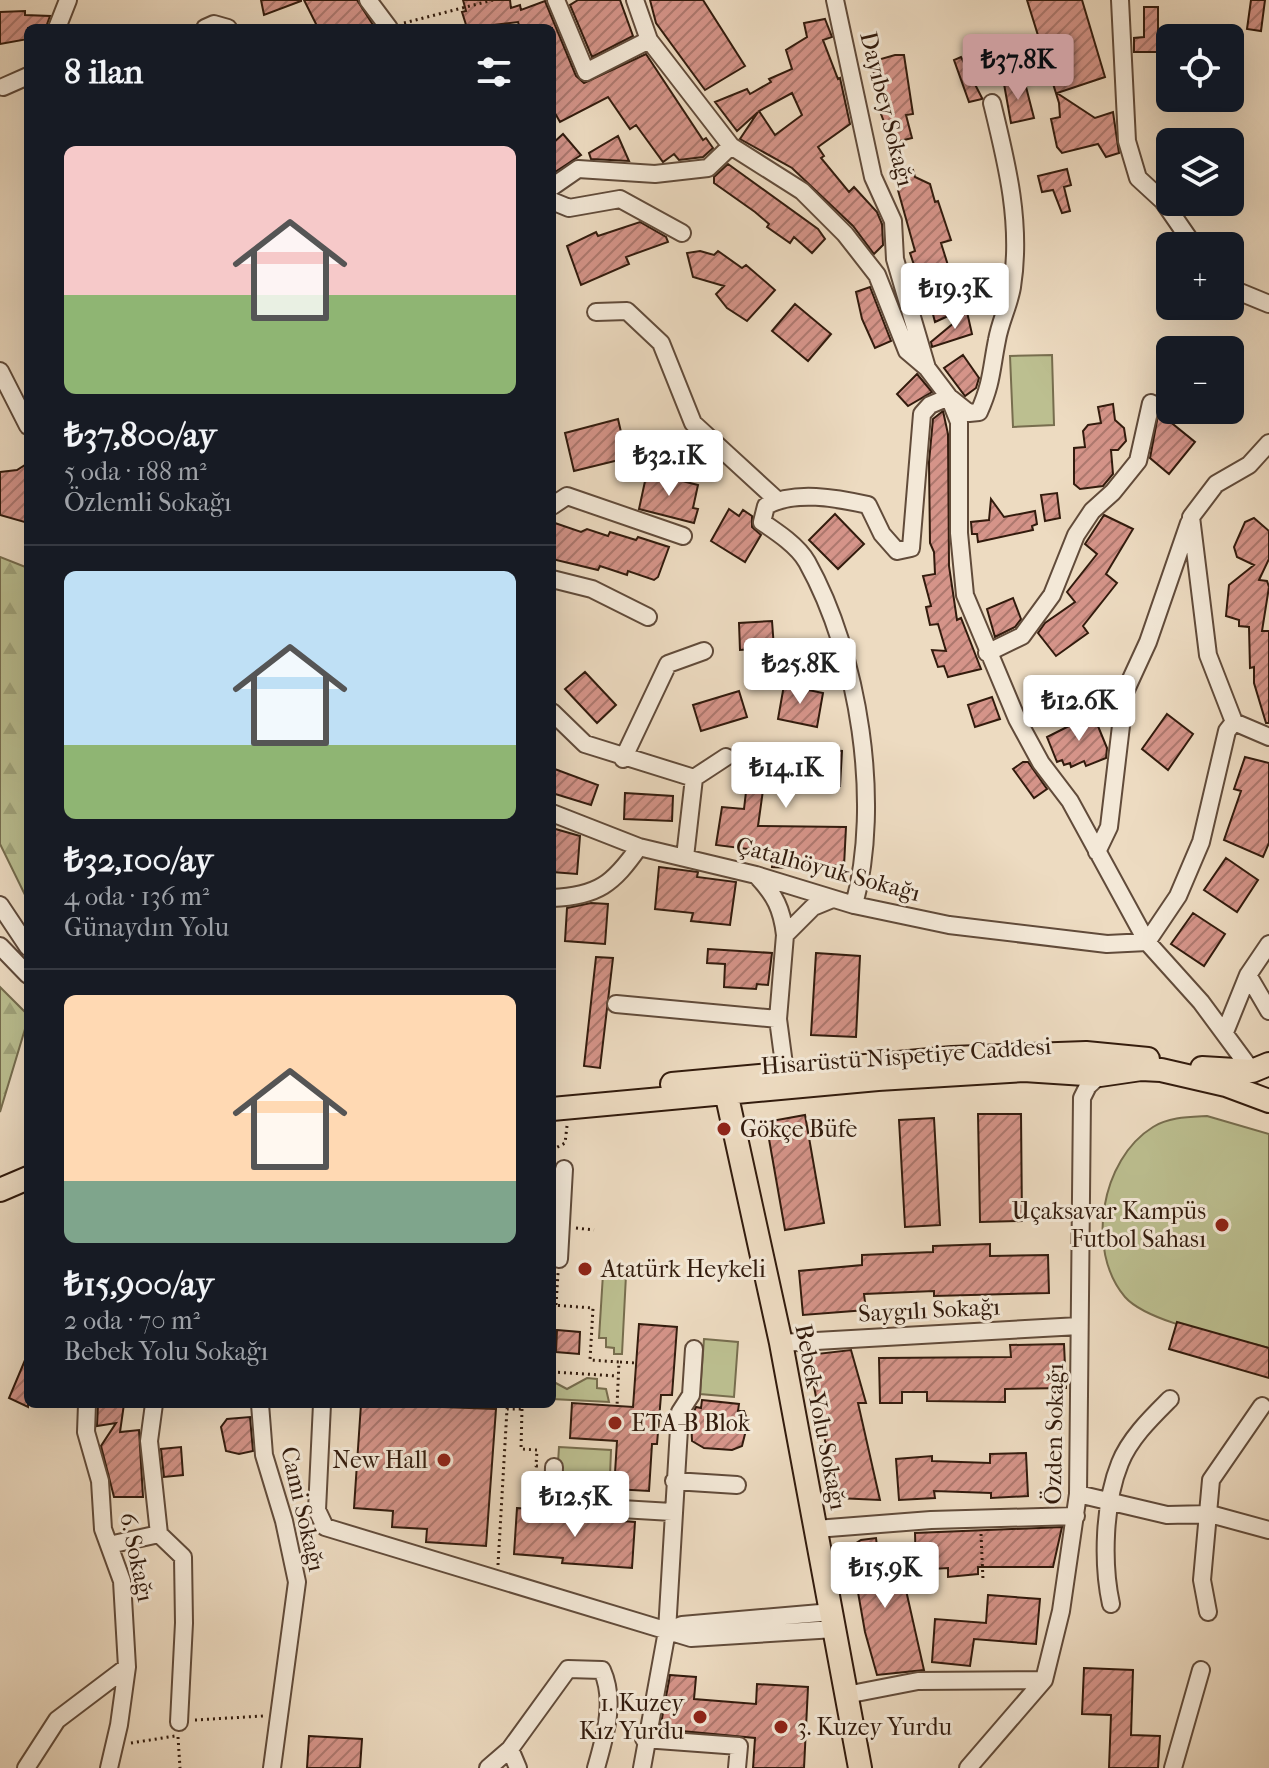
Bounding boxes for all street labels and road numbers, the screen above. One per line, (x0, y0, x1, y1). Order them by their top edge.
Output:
street label: Dayıbey Sokağı (854, 29, 920, 189)
street label: Çatalhöyuk Sokağı (733, 831, 923, 907)
street label: Hisarüstü Nispetiye Caddesi (760, 1032, 1052, 1080)
street label: Saygılı Sokağı (857, 1292, 1001, 1328)
street label: Bebek Yolu Sokağı (789, 1322, 853, 1512)
street label: Özden Sokağı (1038, 1363, 1069, 1505)
street label: Cami Sokağı (275, 1444, 331, 1574)
street label: 6. Sokağı (114, 1510, 160, 1604)

